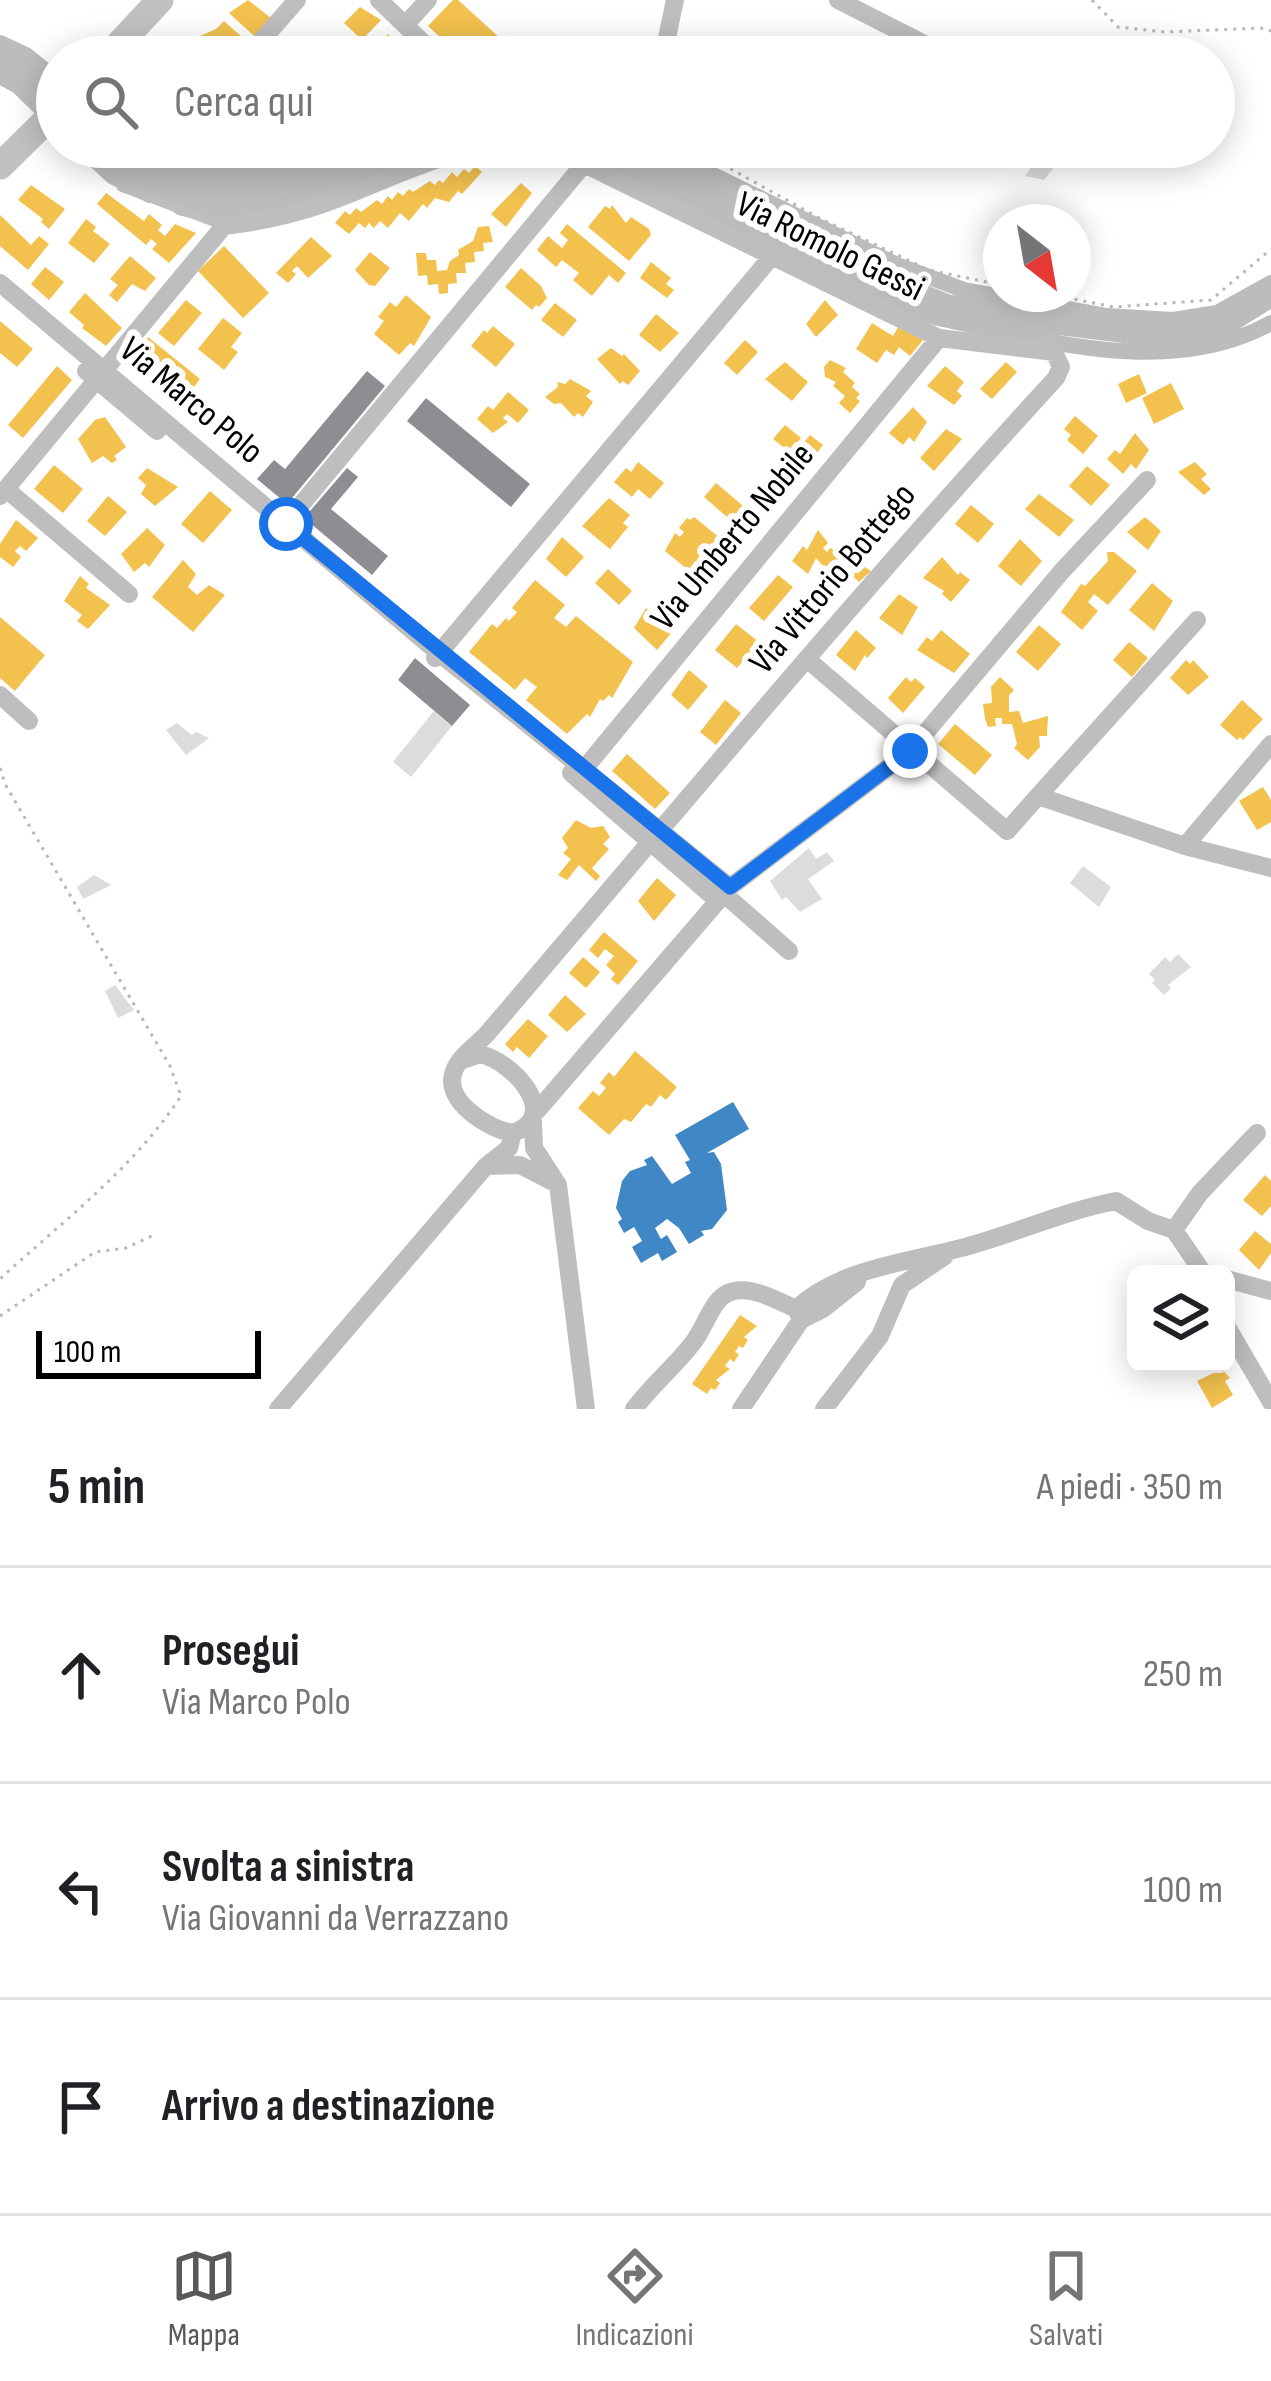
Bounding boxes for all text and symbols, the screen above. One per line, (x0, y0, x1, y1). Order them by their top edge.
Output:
search box (36, 36, 1235, 168)
icon: search (78, 69, 144, 135)
text: Cerca qui (174, 75, 314, 130)
street label: Via Romolo Gessi (729, 183, 931, 311)
north arrow (983, 204, 1091, 312)
street label: Via Marco Polo (110, 329, 272, 473)
street label: Via Umberto Nobile (642, 435, 824, 639)
street label: Via Vittorio Bottego (741, 475, 925, 683)
route start (259, 497, 313, 551)
route end (883, 724, 937, 778)
map controls (1127, 1265, 1235, 1373)
button: layers (1127, 1265, 1235, 1373)
scale bar (36, 1325, 261, 1378)
text: 100 m (54, 1332, 121, 1372)
text: 5 min (48, 1457, 145, 1518)
text: A piedi · 350 m (1037, 1464, 1223, 1511)
text: Prosegui (162, 1624, 300, 1679)
icon: ahead (48, 1642, 114, 1708)
text: 250 m (1143, 1651, 1223, 1698)
text: Via Marco Polo (162, 1679, 351, 1726)
text: Svolta a sinistra (162, 1840, 414, 1895)
icon: left (48, 1858, 114, 1924)
text: 100 m (1143, 1867, 1223, 1914)
text: Via Giovanni da Verrazzano (162, 1895, 509, 1942)
icon: arrive (48, 2074, 114, 2140)
text: Arrivo a destinazione (162, 2079, 495, 2134)
tab: Mappa (168, 2243, 240, 2355)
tab: Indicazioni (576, 2243, 694, 2355)
tab: Salvati (1029, 2243, 1103, 2355)

